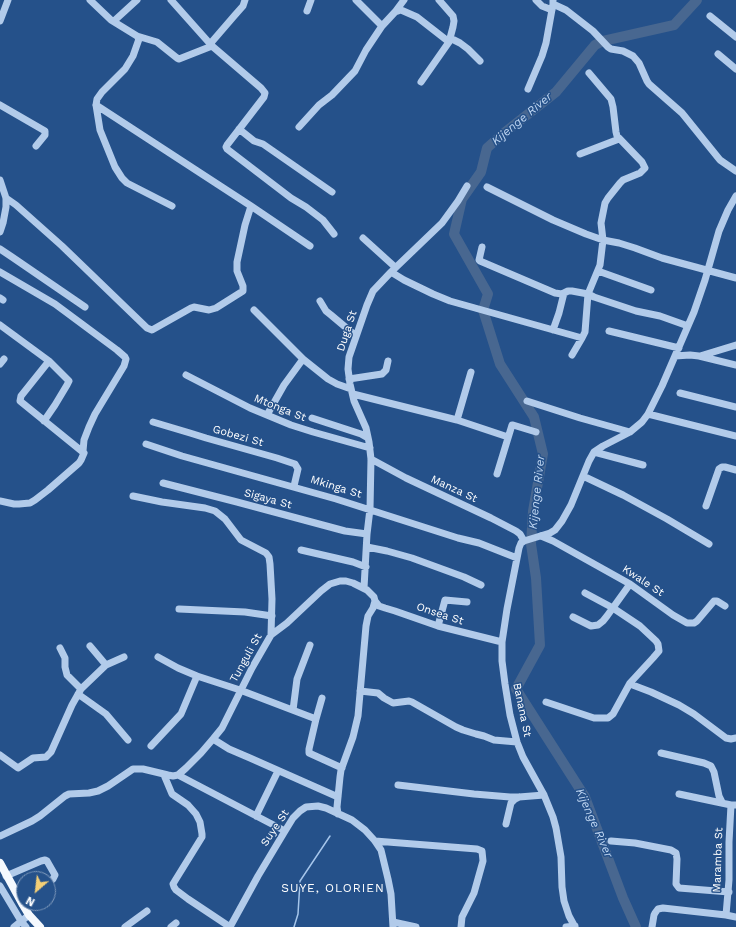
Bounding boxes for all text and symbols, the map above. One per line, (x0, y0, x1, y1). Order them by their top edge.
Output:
water label: Kijenge River (489, 90, 555, 148)
street label: Duga St (334, 309, 360, 353)
street label: Mtonga St (252, 392, 308, 424)
street label: Gobezi St (211, 422, 265, 450)
water label: Kijenge River (526, 454, 548, 530)
street label: Manza St (429, 472, 479, 506)
street label: Mkinga St (309, 473, 363, 501)
street label: Sigaya St (243, 486, 293, 512)
street label: Kwale St (620, 563, 666, 599)
street label: Onsea St (415, 600, 465, 628)
street label: Tunguli St (227, 631, 265, 685)
street label: Banana St (510, 682, 534, 738)
water label: Kijenge River (572, 786, 616, 860)
street label: Suye St (258, 807, 292, 849)
street label: Maramba St (710, 827, 726, 893)
north arrow (16, 871, 56, 911)
district label: SUYE, OLORIEN (281, 881, 385, 895)
text: N (24, 894, 37, 909)

